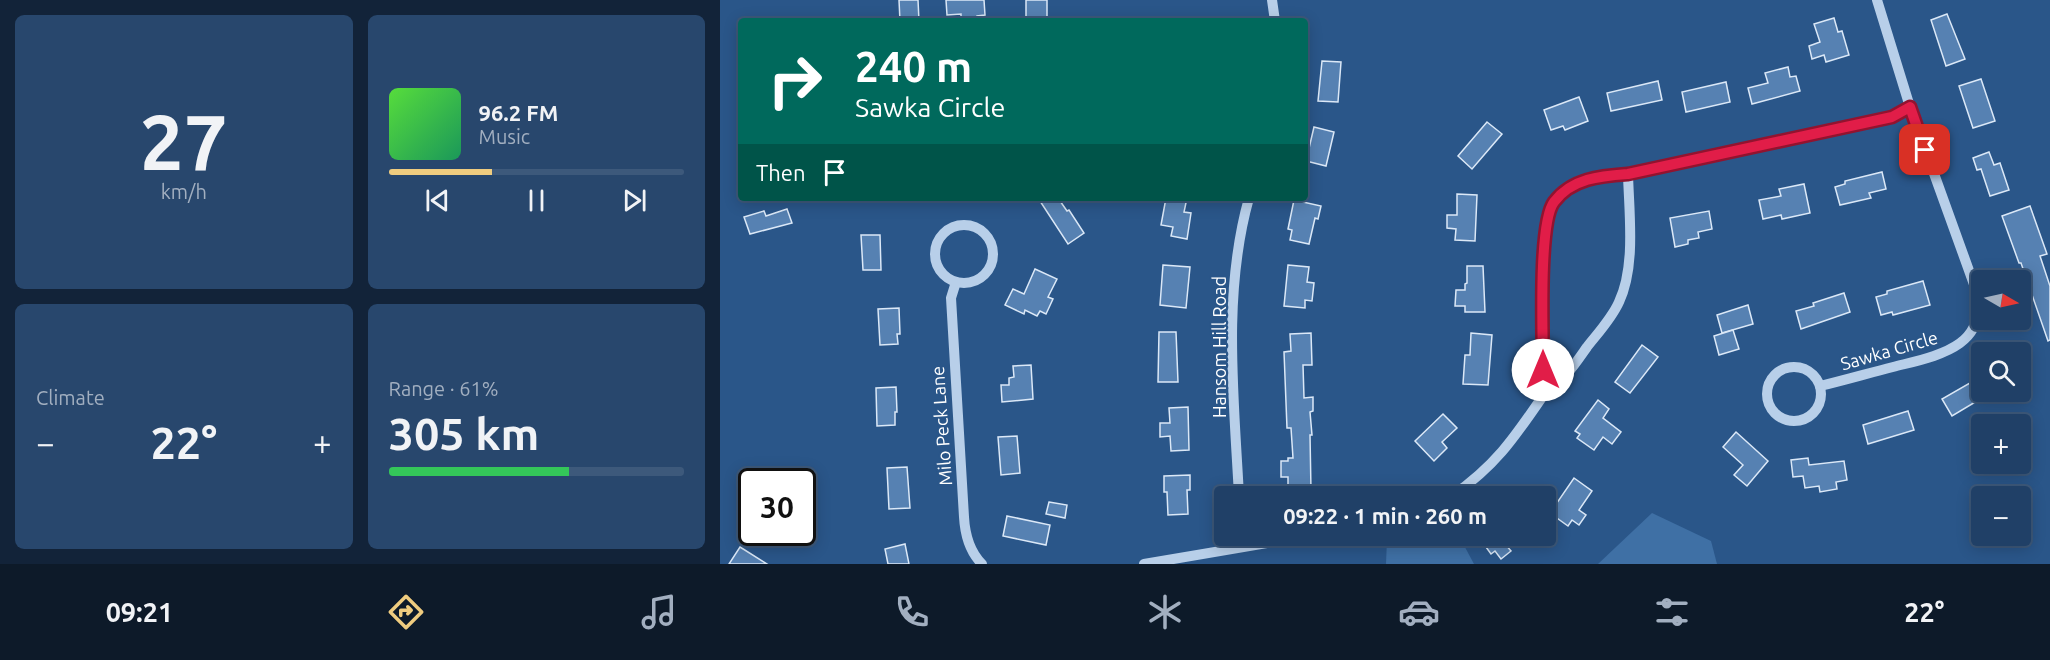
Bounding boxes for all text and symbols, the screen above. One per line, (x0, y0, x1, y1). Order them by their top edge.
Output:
icon: right (756, 42, 834, 120)
text: 240 m (855, 43, 972, 90)
text: Sawka Circle (855, 92, 1006, 122)
text: 27 (140, 97, 228, 185)
text: 96.2 FM (479, 100, 558, 125)
pin (1899, 124, 1950, 175)
text: Music (479, 125, 530, 148)
icon: arrive (1908, 133, 1941, 166)
icon: arrive (818, 156, 851, 189)
text: Then (756, 160, 806, 185)
text: km/h (161, 180, 207, 203)
icon: previous (421, 184, 454, 217)
icon: pause (520, 184, 553, 217)
icon: next (618, 184, 651, 217)
north arrow (1971, 270, 2031, 330)
map controls (1971, 270, 2031, 546)
street label: Hansom Hill Road (1209, 276, 1229, 418)
street label: Sawka Circle (1838, 327, 1940, 373)
position arrow (1511, 338, 1575, 402)
button: search (1971, 342, 2031, 402)
street label: Milo Peck Lane (927, 365, 955, 487)
text: Range · 61% (389, 377, 499, 400)
text: Climate (36, 386, 105, 409)
text: 305 km (389, 408, 539, 459)
button: + (1971, 414, 2031, 474)
text: 22° (150, 417, 217, 468)
text: − (36, 424, 55, 461)
text: + (313, 424, 332, 461)
speed limit sign: 30 (738, 468, 816, 546)
button: − (1971, 486, 2031, 546)
text: 09:22 · 1 min · 260 m (1283, 503, 1487, 528)
icon: directions (385, 591, 427, 633)
icon: music (638, 591, 680, 633)
icon: phone (891, 591, 933, 633)
icon: climate (1144, 591, 1186, 633)
icon: car (1398, 591, 1440, 633)
icon: filters (1651, 591, 1693, 633)
text: 09:21 (106, 597, 173, 627)
text: 22° (1904, 597, 1944, 627)

